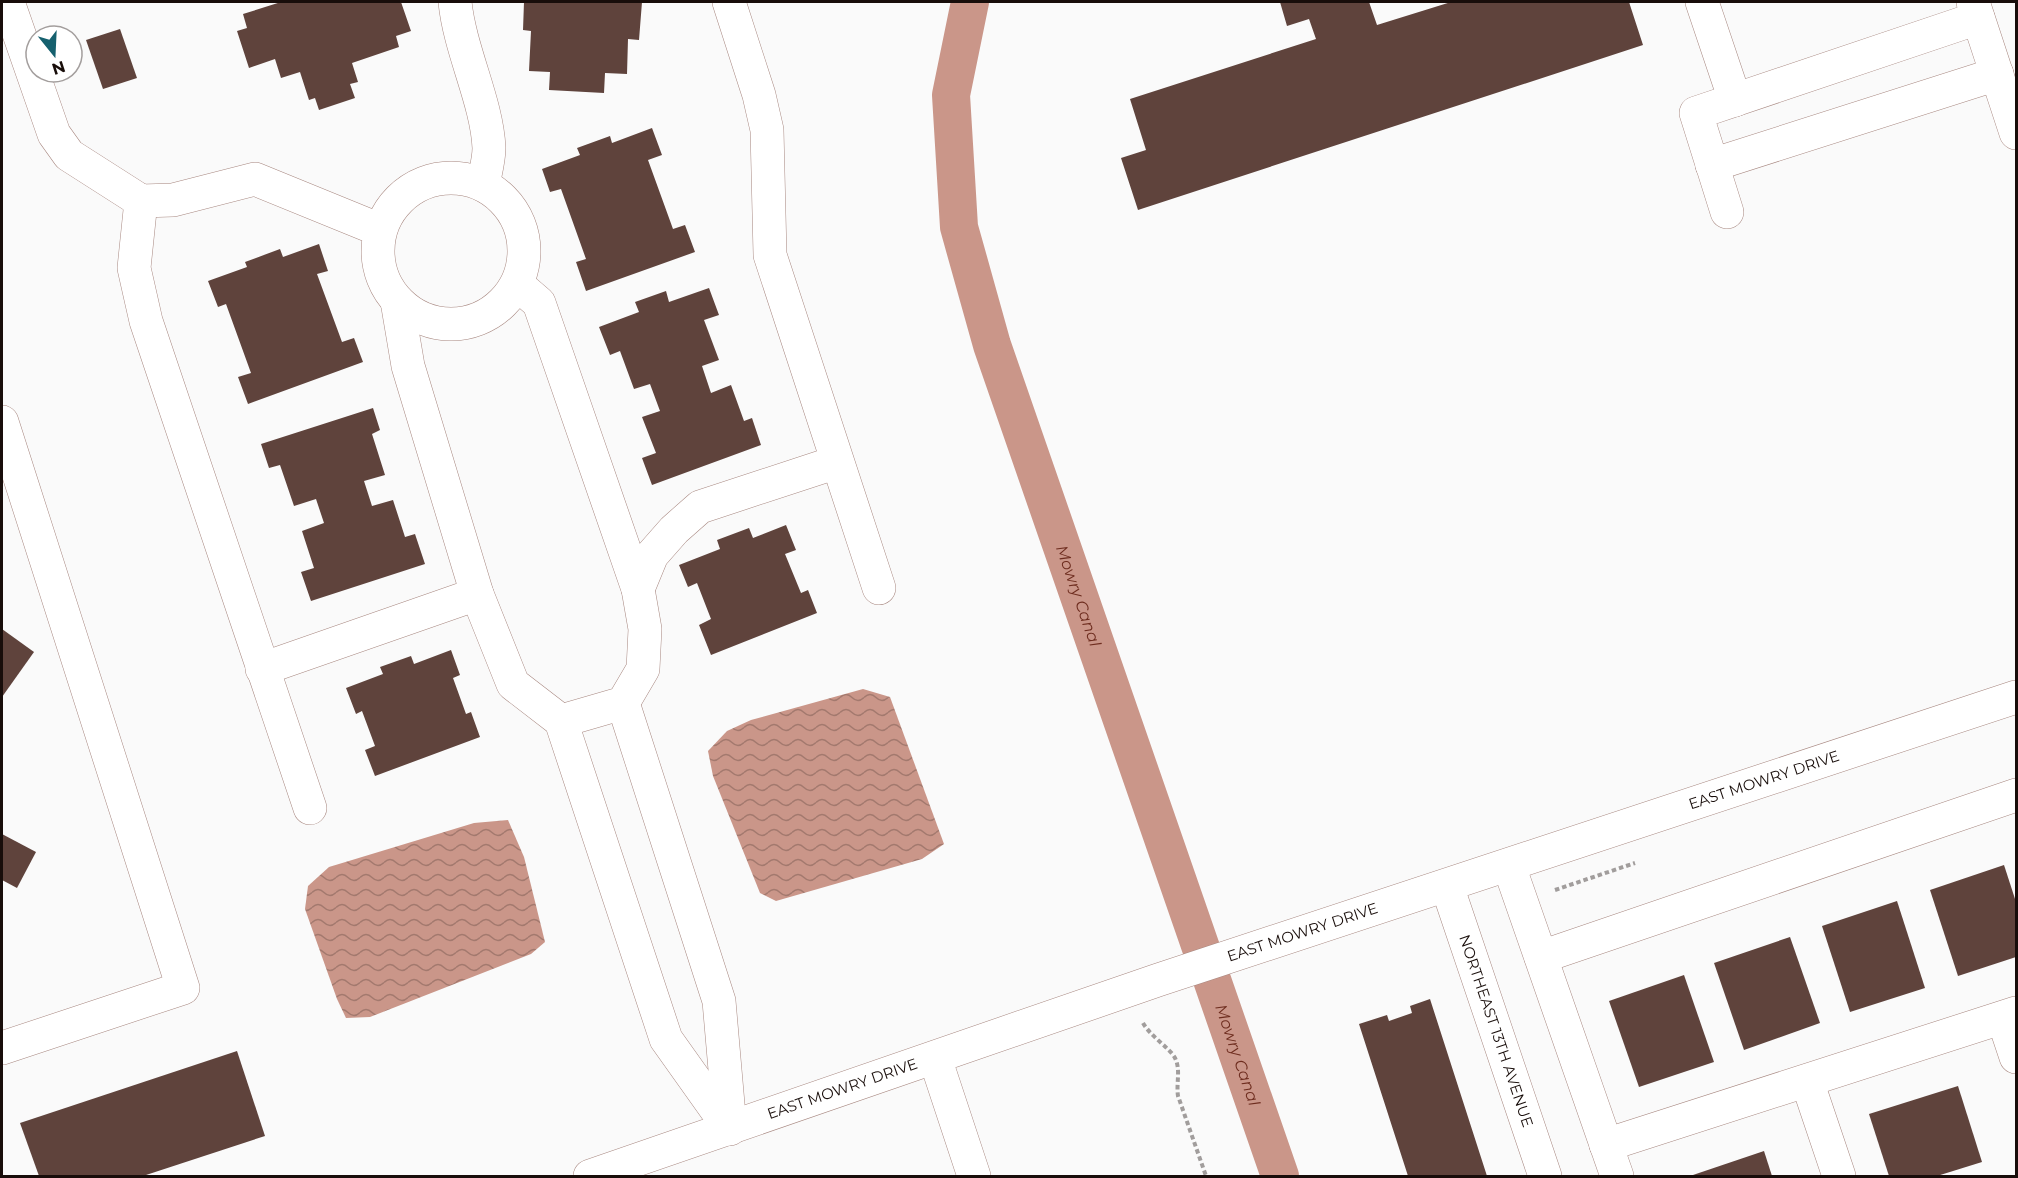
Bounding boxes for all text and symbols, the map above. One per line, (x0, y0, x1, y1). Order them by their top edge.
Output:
north arrow (24, 24, 84, 84)
text: N (49, 57, 68, 79)
water label: Mowry Canal (1052, 542, 1105, 650)
street label: EAST MOWRY DRIVE (1686, 746, 1842, 813)
street label: EAST MOWRY DRIVE (1225, 898, 1380, 966)
street label: NORTHEAST 13TH AVENUE (1455, 932, 1538, 1130)
water label: Mowry Canal (1211, 1002, 1264, 1109)
street label: EAST MOWRY DRIVE (765, 1054, 920, 1123)

